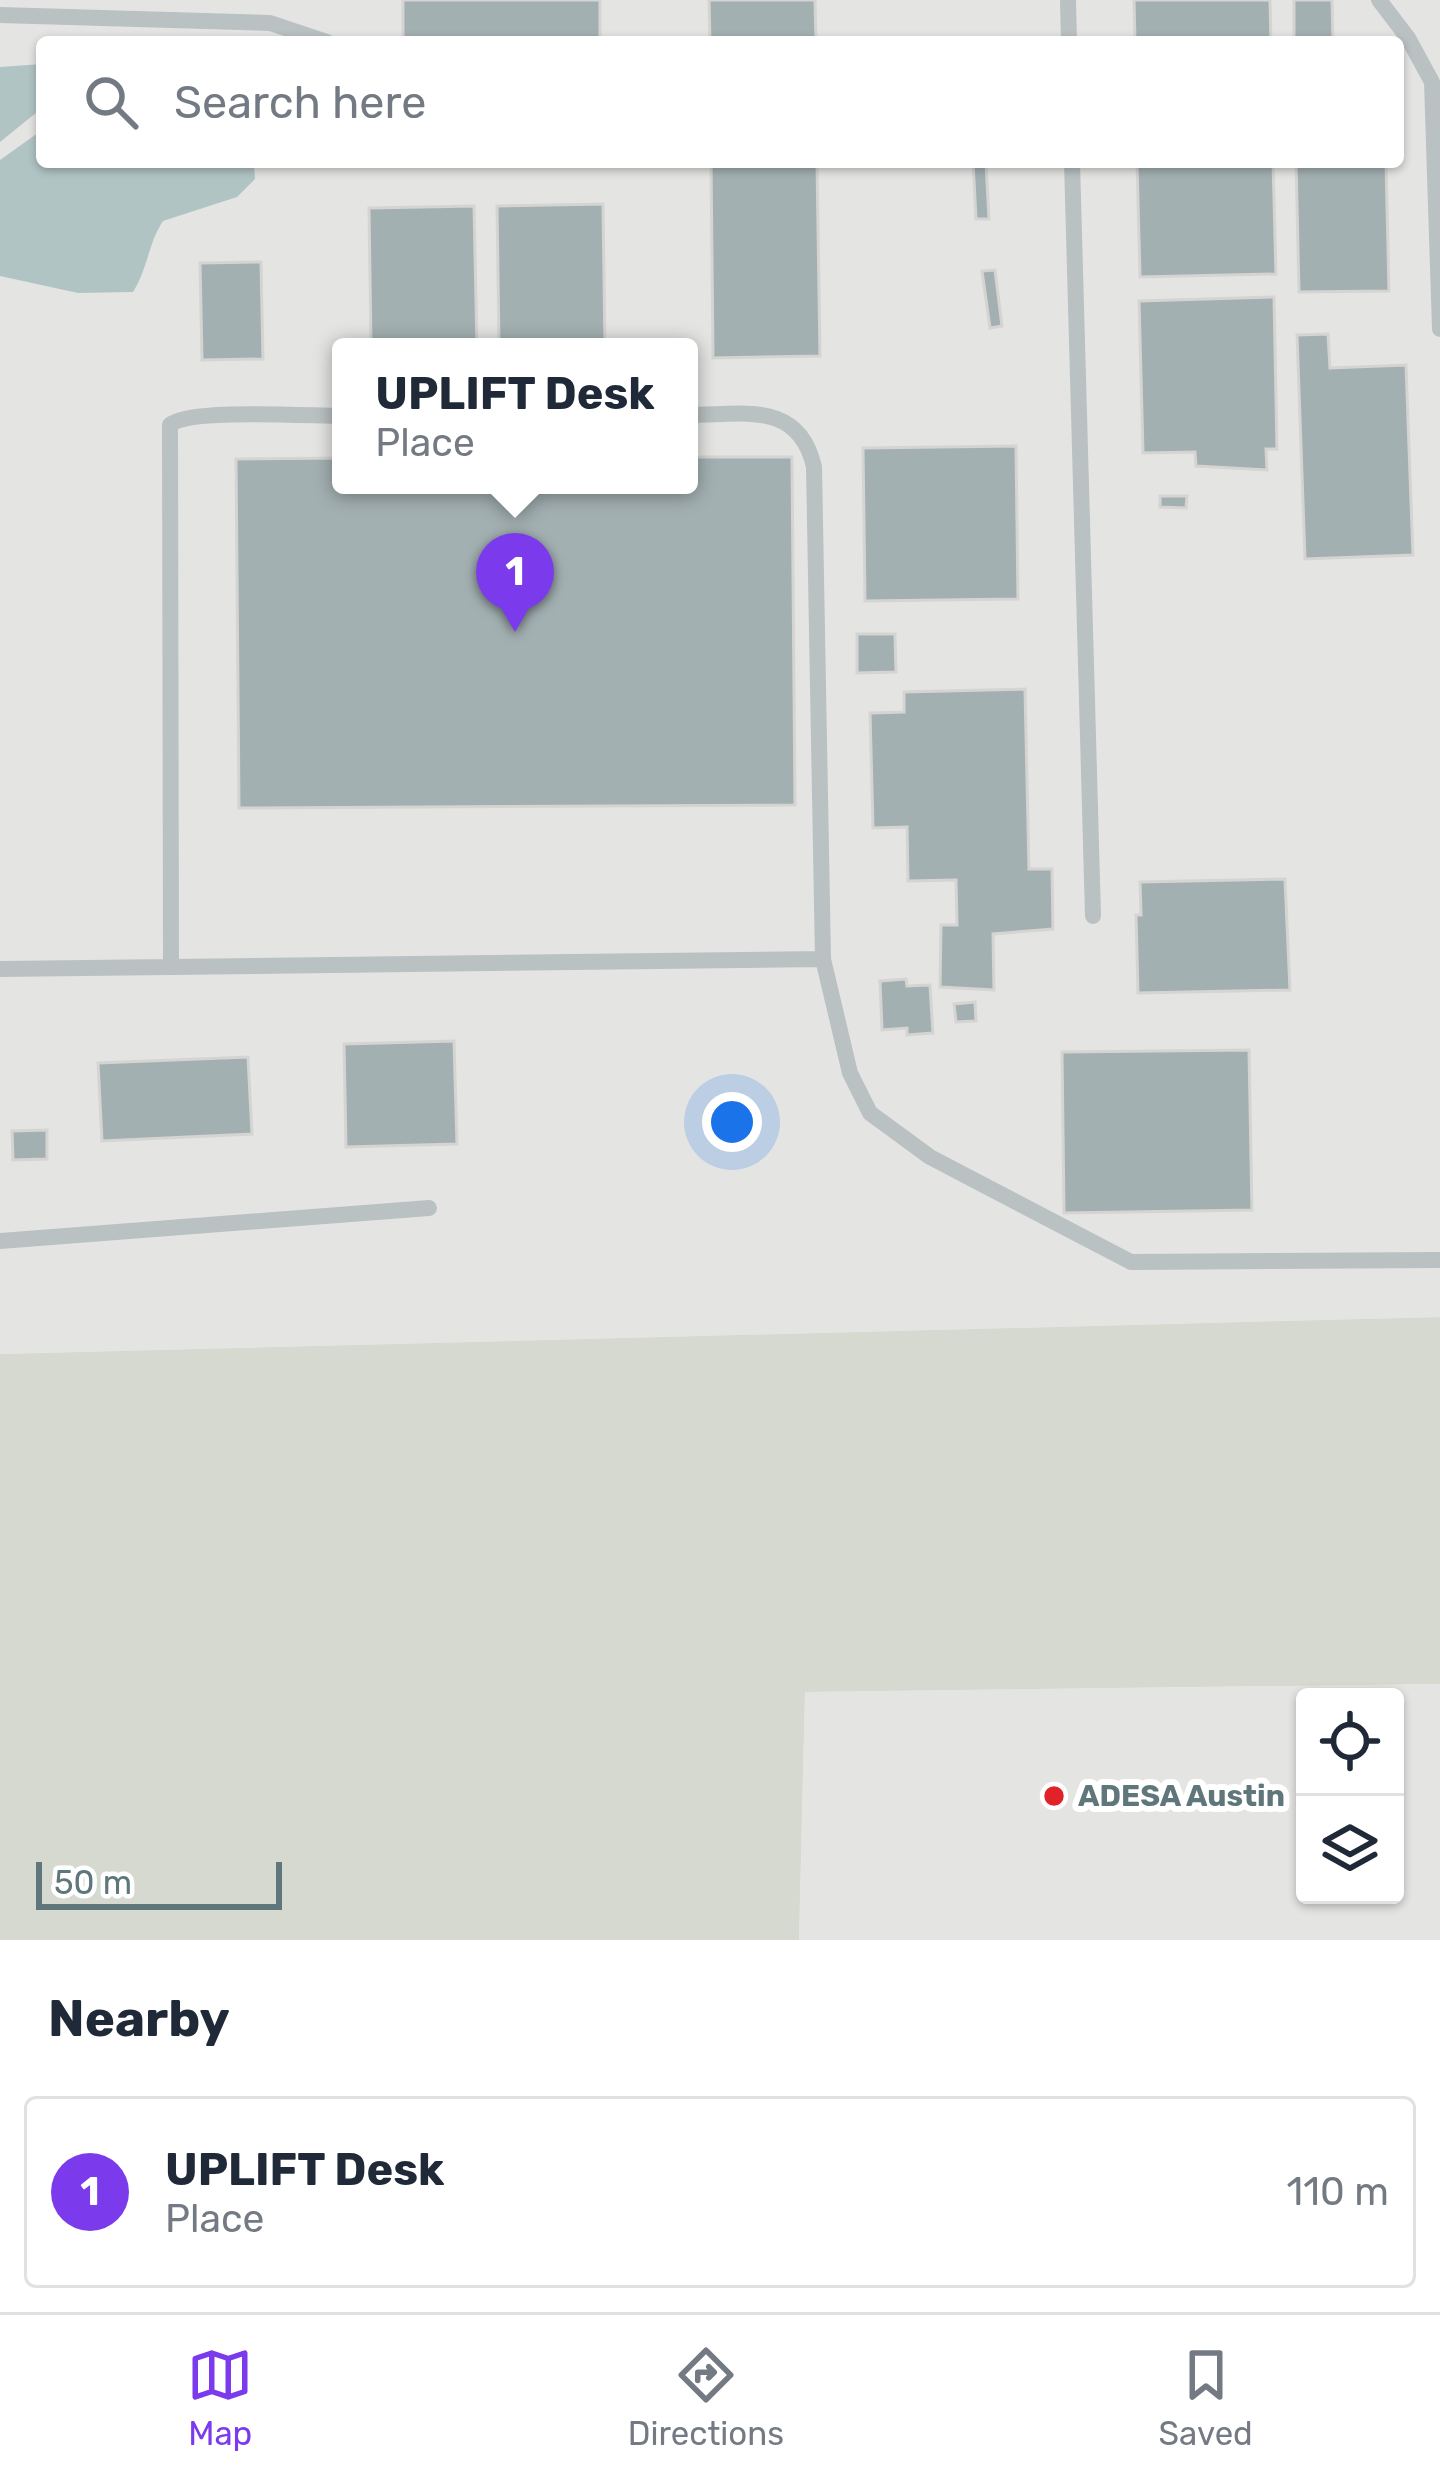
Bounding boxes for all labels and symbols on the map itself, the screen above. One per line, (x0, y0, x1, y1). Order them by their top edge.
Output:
pin: 1 (476, 533, 554, 632)
your location (702, 1092, 762, 1152)
place label: ADESA Austin (1078, 1778, 1285, 1814)
marker: ADESA Austin (1041, 1783, 1067, 1809)
scale bar (36, 1856, 282, 1909)

